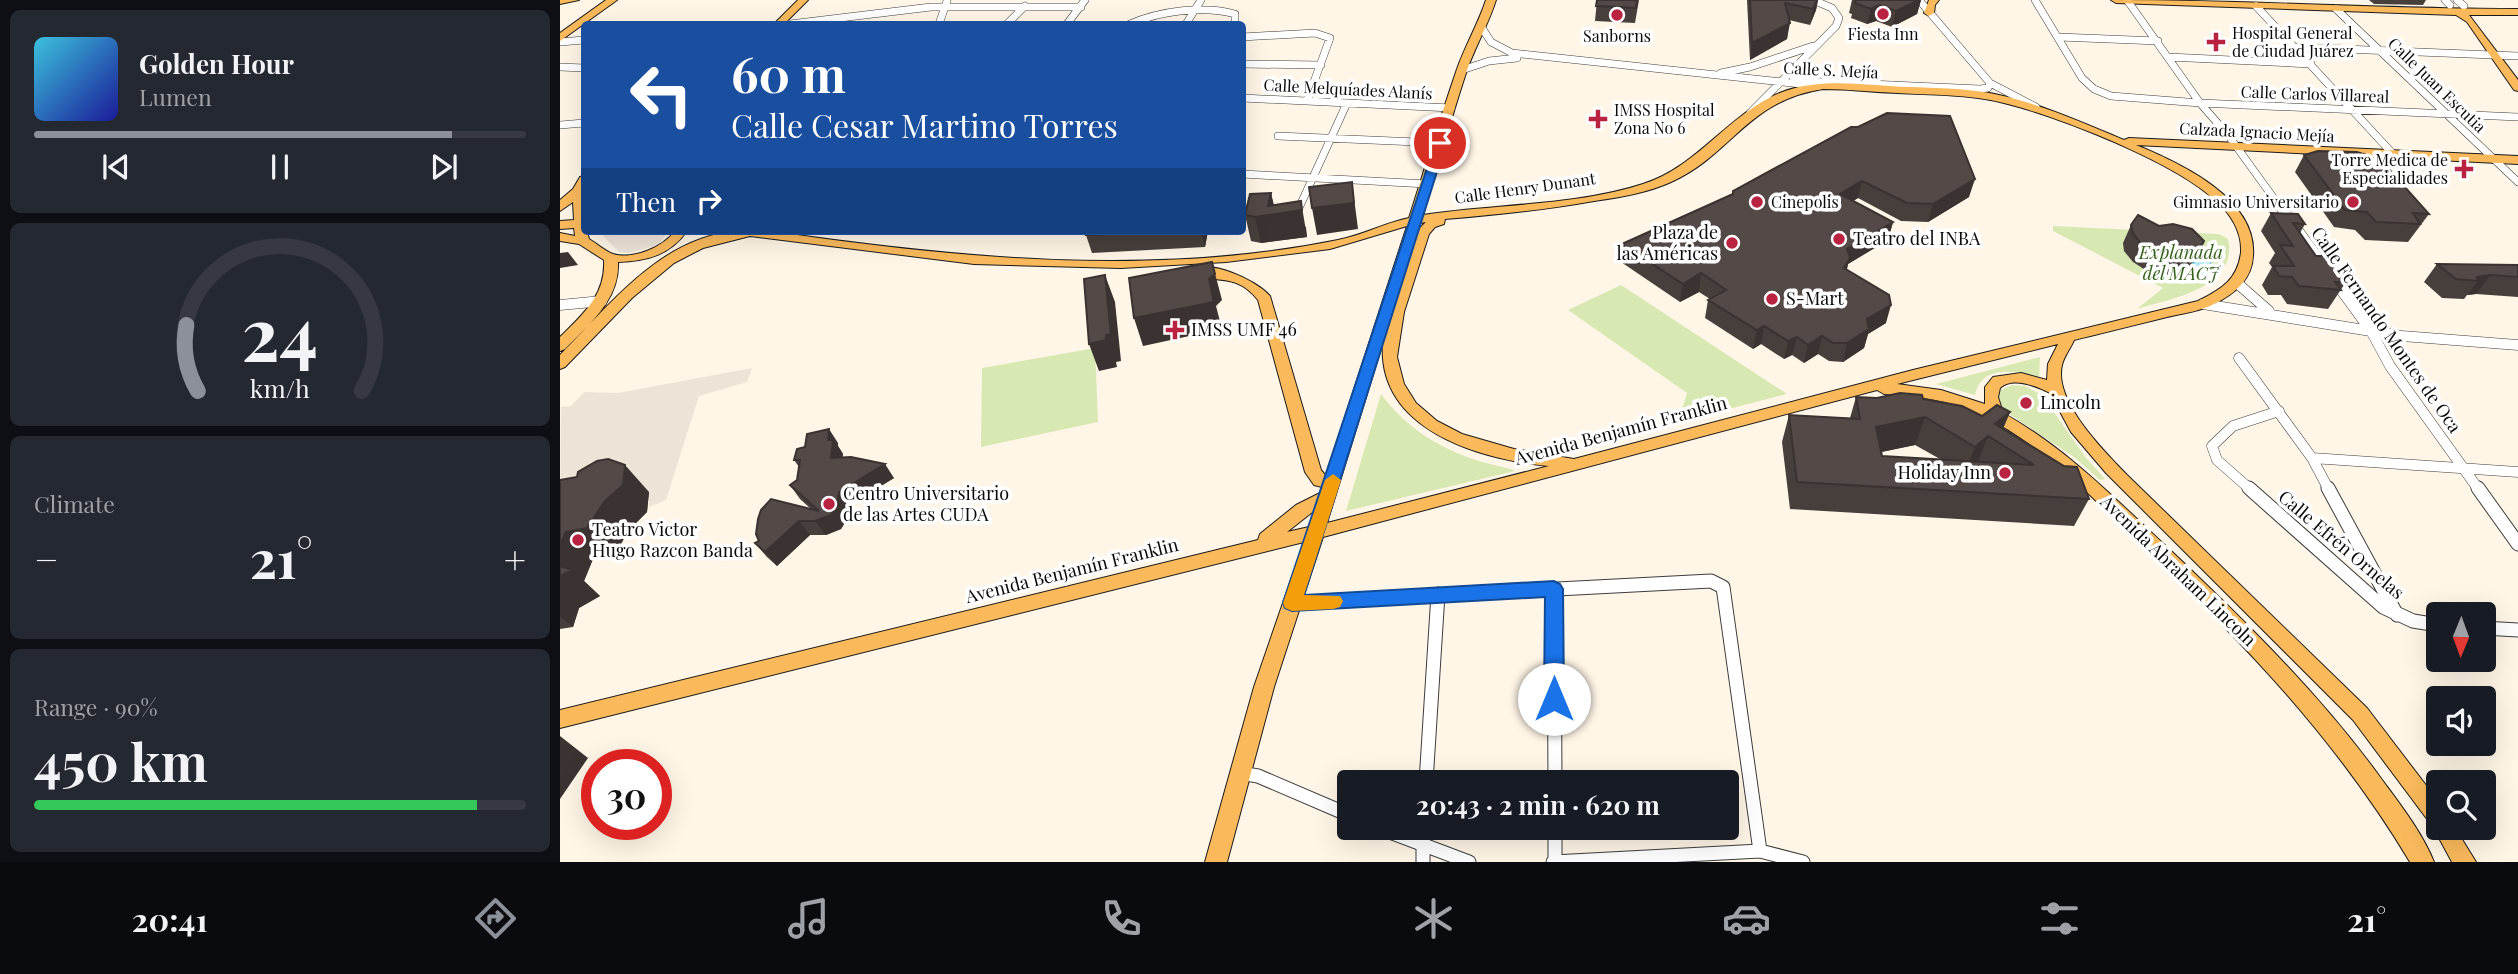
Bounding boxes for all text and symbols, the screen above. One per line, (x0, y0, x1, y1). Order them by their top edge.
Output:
marker: Fiesta Inn (1875, 6, 1891, 22)
marker: Sanborns (1609, 7, 1625, 23)
place label: Hospital General de Ciudad Juárez (2232, 22, 2354, 61)
place label: Fiesta Inn (1848, 23, 1919, 44)
place label: Sanborns (1583, 25, 1651, 46)
marker: Hospital General de Ciudad Juárez (2206, 32, 2226, 52)
street label: Calle Juan Escutia (2384, 33, 2491, 137)
text: 60 m (731, 40, 846, 105)
text: Golden Hour (139, 46, 294, 81)
icon: left (616, 49, 707, 140)
street label: Calle S. Mejía (1783, 57, 1879, 82)
street label: Calle Melquíades Alanís (1263, 74, 1433, 103)
street label: Calle Carlos Villareal (2240, 80, 2390, 107)
text: Lumen (139, 81, 212, 112)
place label: IMSS Hospital Zona No 6 (1614, 99, 1715, 138)
text: Calle Cesar Martino Torres (731, 103, 1118, 146)
marker: IMSS Hospital Zona No 6 (1588, 109, 1608, 129)
pin (1410, 113, 1470, 173)
street label: Calzada Ignacio Mejía (2179, 117, 2335, 146)
icon: arrive (1421, 124, 1459, 162)
icon: previous (97, 148, 135, 186)
icon: pause (261, 148, 299, 186)
icon: next (425, 148, 463, 186)
place label: Torre Medica de Especialidades (2331, 149, 2448, 188)
marker: Torre Medica de Especialidades (2454, 159, 2474, 179)
street label: Calle Henry Dunant (1453, 167, 1597, 208)
icon: right (690, 182, 728, 220)
text: Then (616, 184, 676, 219)
place label: Cinepolis (1771, 191, 1839, 212)
place label: Gimnasio Universitario (2173, 191, 2339, 212)
marker: Cinepolis (1749, 194, 1765, 210)
marker: Gimnasio Universitario (2345, 194, 2361, 210)
place label: Plaza de las Américas (1616, 220, 1718, 265)
street label: Calle Fernando Montes de Oca (2306, 222, 2467, 437)
place label: Teatro del INBA (1853, 226, 1981, 250)
marker: Teatro del INBA (1831, 231, 1847, 247)
marker: Plaza de las Américas (1724, 235, 1740, 251)
park label: Explanada del MACJ (2138, 240, 2223, 285)
text: 24 (242, 282, 318, 379)
place label: S-Mart (1786, 286, 1844, 310)
marker: S-Mart (1764, 291, 1780, 307)
place label: IMSS UMF 46 (1191, 317, 1297, 341)
marker: IMSS UMF 46 (1165, 320, 1185, 340)
text: km/h (250, 370, 310, 403)
street label: Avenida Benjamín Franklin (1511, 390, 1730, 470)
place label: Lincoln (2040, 390, 2101, 414)
marker: Lincoln (2018, 395, 2034, 411)
place label: Holiday Inn (1898, 460, 1991, 484)
marker: Holiday Inn (1997, 465, 2013, 481)
place label: Centro Universitario de las Artes CUDA (843, 481, 1009, 526)
street label: Calle Efrén Ornelas (2274, 484, 2410, 604)
text: Climate (34, 488, 115, 519)
street label: Avenida Abraham Lincoln (2095, 489, 2262, 651)
marker: Centro Universitario de las Artes CUDA (821, 496, 837, 512)
place label: Teatro Victor Hugo Razcon Banda (592, 517, 753, 562)
text: 21° (250, 523, 313, 592)
marker: Teatro Victor Hugo Razcon Banda (570, 532, 586, 548)
street label: Avenida Benjamín Franklin (962, 532, 1181, 608)
text: − (34, 533, 59, 584)
text: + (504, 533, 526, 584)
north arrow (2426, 602, 2496, 672)
map controls (2426, 602, 2496, 840)
position arrow (1517, 662, 1591, 736)
button: sound (2426, 686, 2496, 756)
text: Range · 90% (34, 691, 158, 722)
text: 450 km (34, 726, 208, 795)
speed limit sign: 30 (581, 749, 672, 840)
button: search (2426, 770, 2496, 840)
text: 20:43 · 2 min · 620 m (1416, 787, 1660, 822)
icon: directions (471, 894, 520, 943)
icon: music (784, 894, 833, 943)
icon: phone (1097, 894, 1146, 943)
icon: climate (1409, 894, 1458, 943)
icon: car (1722, 894, 1771, 943)
icon: filters (2035, 894, 2084, 943)
text: 20:41 (132, 897, 208, 940)
text: 21° (2347, 897, 2386, 940)

